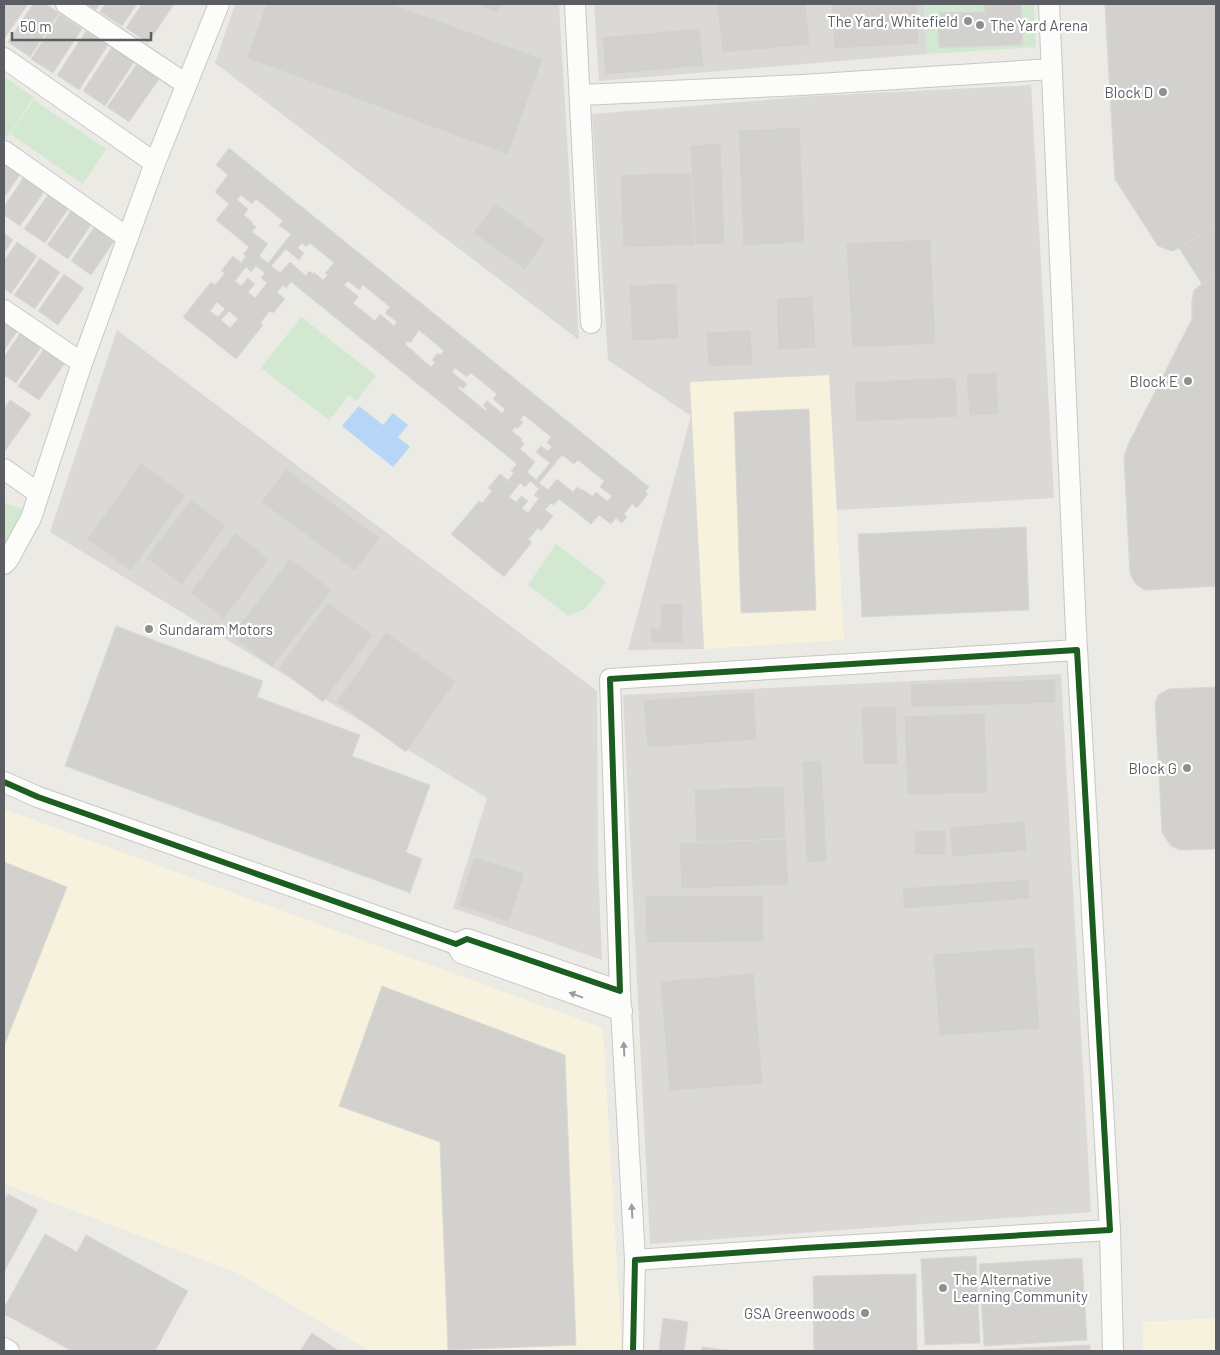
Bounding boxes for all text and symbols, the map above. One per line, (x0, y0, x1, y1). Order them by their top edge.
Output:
scale bar (12, 10, 151, 42)
place label: The Yard, Whitefield (827, 12, 958, 30)
marker: The Yard, Whitefield (962, 15, 974, 27)
place label: The Yard Arena (990, 16, 1088, 34)
text: 50 m (20, 17, 52, 35)
marker: The Yard Arena (974, 19, 986, 31)
place label: Block D (1104, 83, 1153, 101)
marker: Block D (1157, 86, 1169, 98)
place label: Block E (1130, 372, 1178, 390)
marker: Block E (1182, 375, 1194, 387)
place label: Sundaram Motors (159, 620, 273, 638)
marker: Sundaram Motors (143, 623, 155, 635)
place label: Block G (1128, 759, 1177, 777)
marker: Block G (1181, 762, 1193, 774)
one-way arrow (568, 991, 583, 999)
one-way arrow (620, 1041, 628, 1057)
one-way arrow (628, 1203, 636, 1219)
place label: The Alternative Learning Community (953, 1270, 1088, 1305)
marker: The Alternative Learning Community (937, 1282, 949, 1294)
place label: GSA Greenwoods (744, 1304, 855, 1322)
marker: GSA Greenwoods (859, 1307, 871, 1319)

